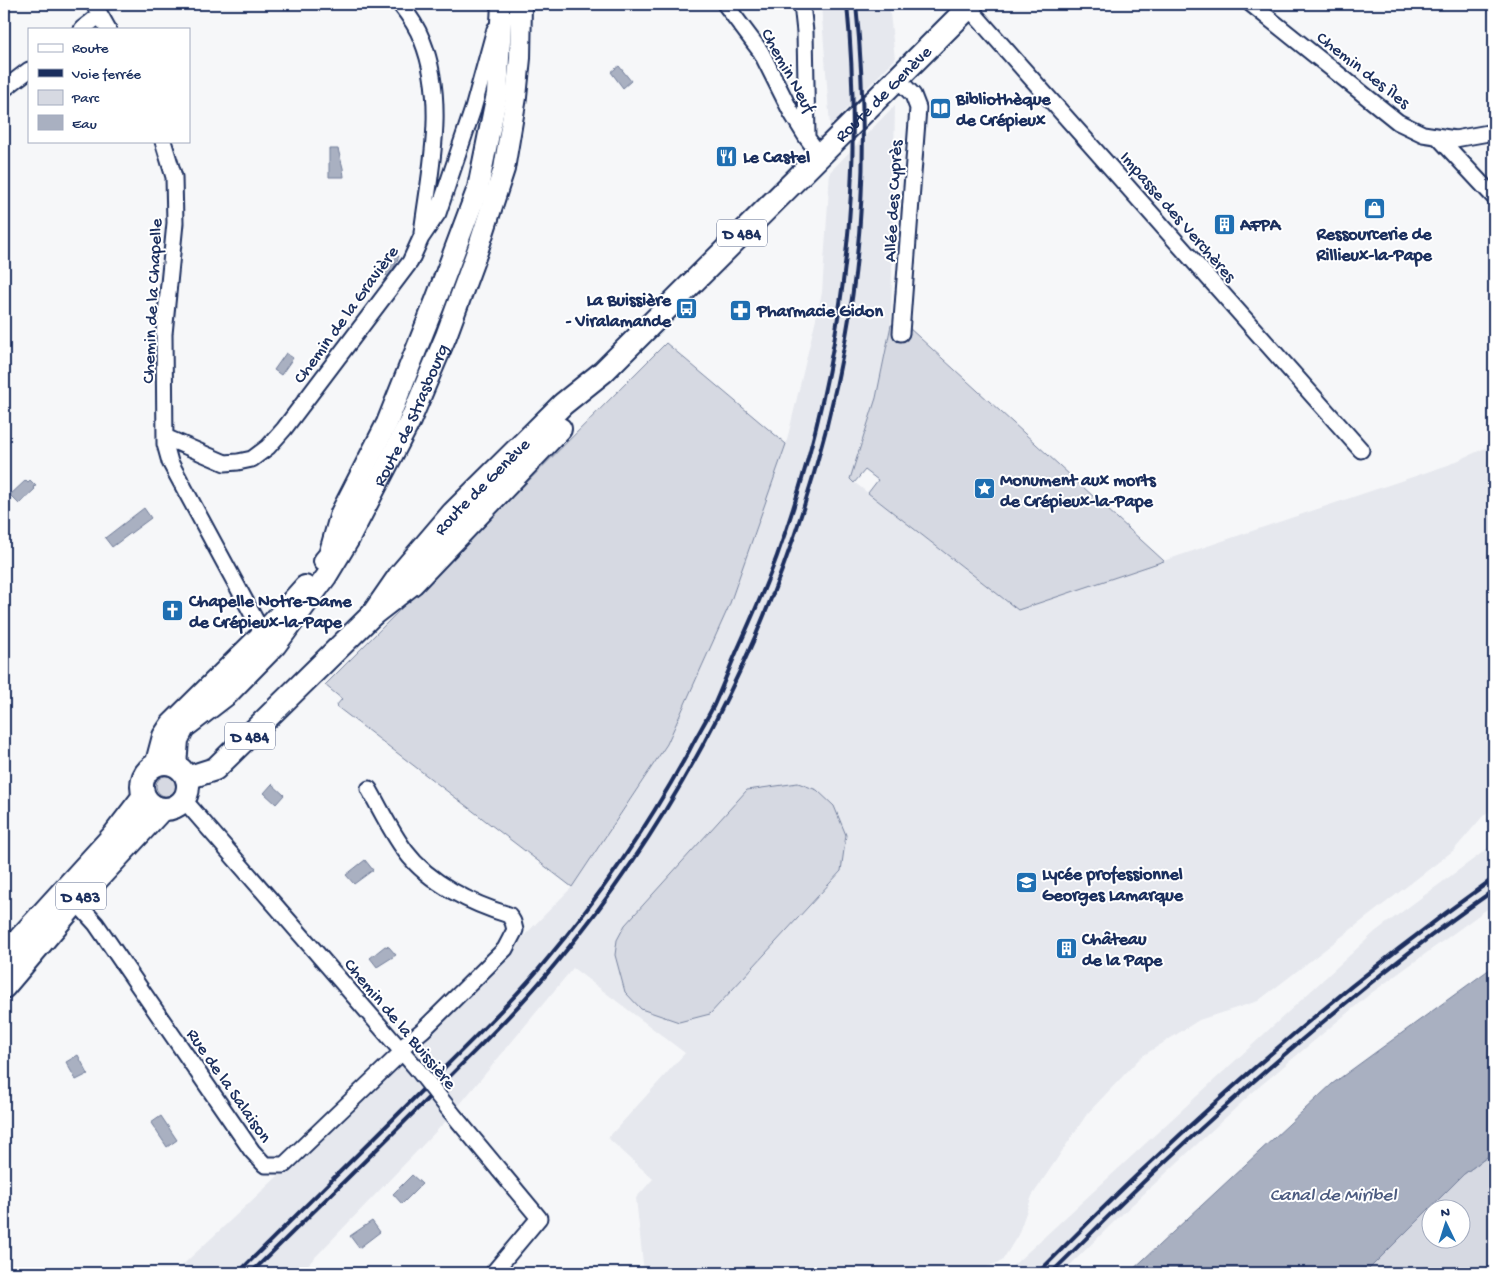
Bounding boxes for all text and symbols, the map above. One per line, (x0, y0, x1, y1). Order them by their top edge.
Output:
street label: Chemin Neuf (755, 25, 819, 118)
legend (28, 28, 190, 142)
street label: Chemin des Îles (1311, 28, 1415, 115)
text: Route (72, 40, 109, 58)
street label: Route de Genève (832, 42, 938, 148)
text: Voie ferrée (71, 66, 141, 84)
text: Parc (71, 90, 100, 108)
place label: Bibliothèque de Crépieux (955, 90, 1051, 132)
library icon: Bibliothèque de Crépieux (928, 96, 952, 120)
text: Eau (72, 116, 97, 134)
street label: Allée des Cyprès (881, 138, 908, 263)
restaurant icon: Le Castel (715, 144, 739, 168)
place label: Le Castel (743, 148, 810, 169)
street label: Impasse des Verchères (1115, 148, 1241, 288)
shop icon: Ressourcerie de Rillieux-la-Pape (1362, 196, 1386, 220)
building icon: AFPA (1212, 212, 1236, 236)
place label: AFPA (1239, 216, 1282, 237)
street label: Chemin de la Chapelle (139, 217, 168, 384)
road number: D 484 (717, 220, 767, 247)
place label: Ressourcerie de Rillieux-la-Pape (1315, 225, 1433, 267)
street label: Chemin de la Gravière (290, 242, 404, 388)
place label: La Buissière - Viralamande (566, 291, 672, 333)
bus stop icon: La Buissière - Viralamande (675, 297, 699, 321)
pharmacy icon: Pharmacie Gidon (729, 298, 753, 322)
place label: Pharmacie Gidon (756, 302, 883, 323)
street label: Route de Strasbourg (370, 341, 454, 491)
street label: Route de Genève (431, 434, 536, 540)
place label: Monument aux morts de Crépieux-la-Pape (1000, 471, 1157, 513)
place icon: Monument aux morts de Crépieux-la-Pape (972, 477, 996, 501)
place label: Chapelle Notre-Dame de Crépieux-la-Pape (188, 592, 352, 634)
church icon: Chapelle Notre-Dame de Crépieux-la-Pape (161, 598, 185, 622)
road number: D 484 (225, 722, 275, 749)
place label: Lycée professionnel Georges Lamarque (1042, 865, 1184, 907)
school or university icon: Lycée professionnel Georges Lamarque (1014, 871, 1038, 895)
road number: D 483 (56, 882, 106, 909)
place label: Château de la Pape (1081, 930, 1163, 972)
building icon: Château de la Pape (1054, 936, 1078, 960)
street label: Chemin de la Buissière (338, 955, 460, 1095)
street label: Rue de la Salaison (181, 1025, 275, 1148)
water label: Canal de Miribel (1270, 1185, 1398, 1208)
north arrow (1420, 1200, 1470, 1250)
text: N (1440, 1205, 1450, 1222)

